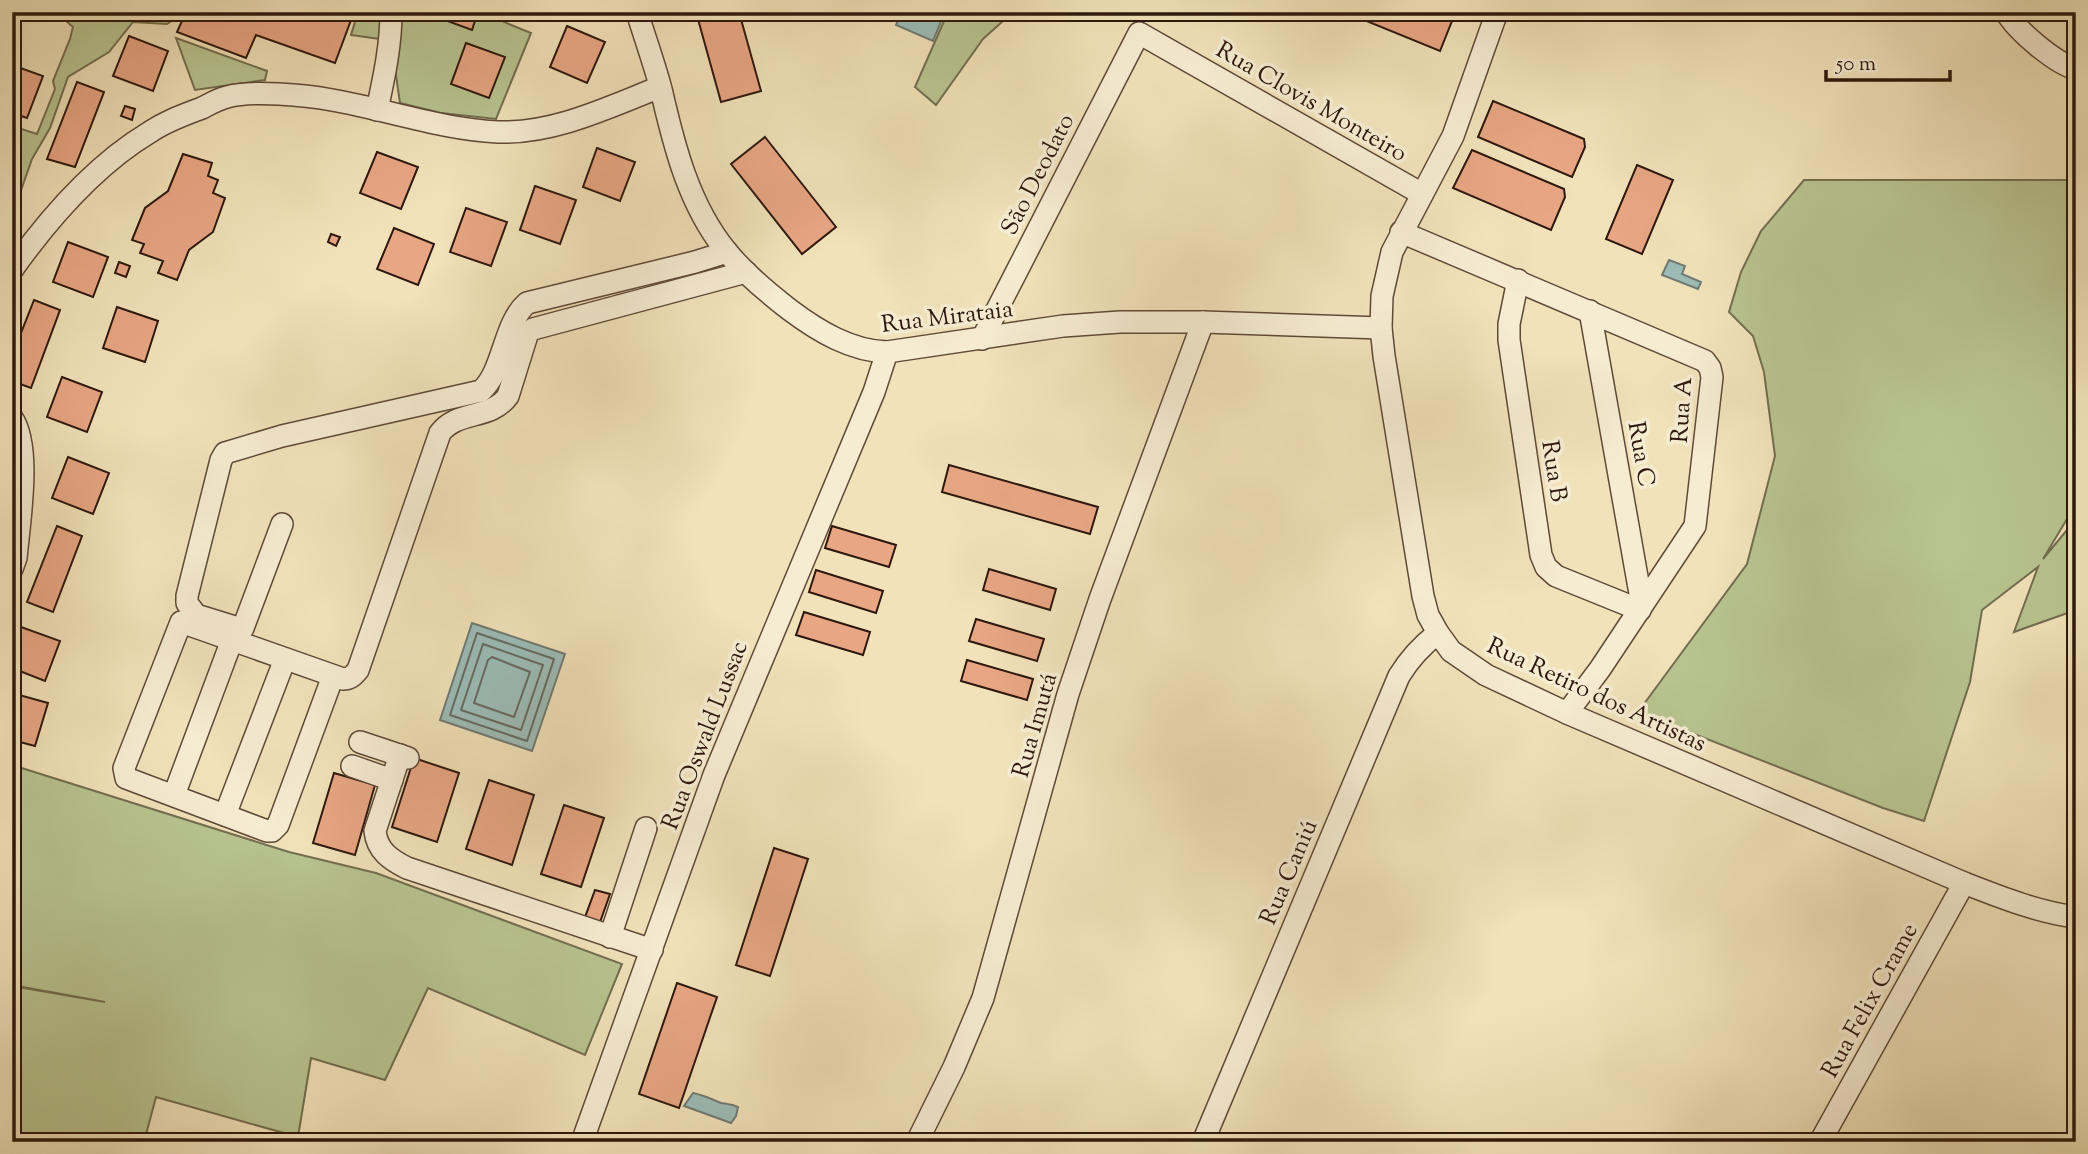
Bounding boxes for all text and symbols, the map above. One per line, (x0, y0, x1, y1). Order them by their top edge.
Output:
street label: Rua Clovis Monteiro (1209, 34, 1413, 171)
scale bar (1826, 38, 1950, 82)
text: 50 m (1835, 50, 1876, 80)
street label: São Deodato (994, 108, 1084, 242)
street label: Rua Mirataia (880, 293, 1015, 343)
street label: Rua A (1664, 376, 1702, 444)
street label: Rua C (1618, 419, 1662, 490)
street label: Rua B (1531, 438, 1575, 504)
street label: Rua Retiro dos Artistas (1481, 630, 1711, 762)
street label: Rua Oswald Lussac (654, 636, 758, 835)
street label: Rua Imutá (1005, 669, 1067, 782)
street label: Rua Caniú (1252, 815, 1327, 931)
street label: Rua Felix Crame (1814, 917, 1927, 1085)

